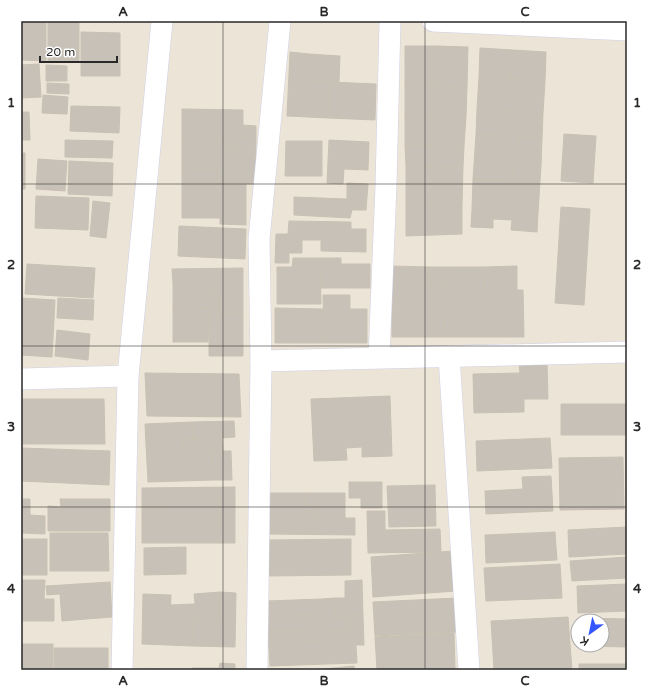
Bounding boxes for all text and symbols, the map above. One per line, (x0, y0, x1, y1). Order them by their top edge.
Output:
text: A (118, 4, 128, 20)
text: B (319, 4, 329, 20)
text: C (520, 4, 530, 20)
scale bar (40, 38, 117, 64)
text: 20 m (46, 45, 75, 59)
text: 1 (7, 95, 15, 111)
text: 1 (633, 95, 641, 111)
text: 2 (7, 257, 15, 273)
text: 2 (633, 257, 641, 273)
text: 3 (7, 419, 15, 435)
text: 3 (633, 419, 641, 435)
text: 4 (7, 581, 16, 597)
text: 4 (633, 581, 642, 597)
north arrow (570, 613, 610, 653)
text: K (578, 633, 591, 648)
text: A (118, 673, 128, 689)
text: B (319, 673, 329, 689)
text: C (520, 673, 530, 689)

